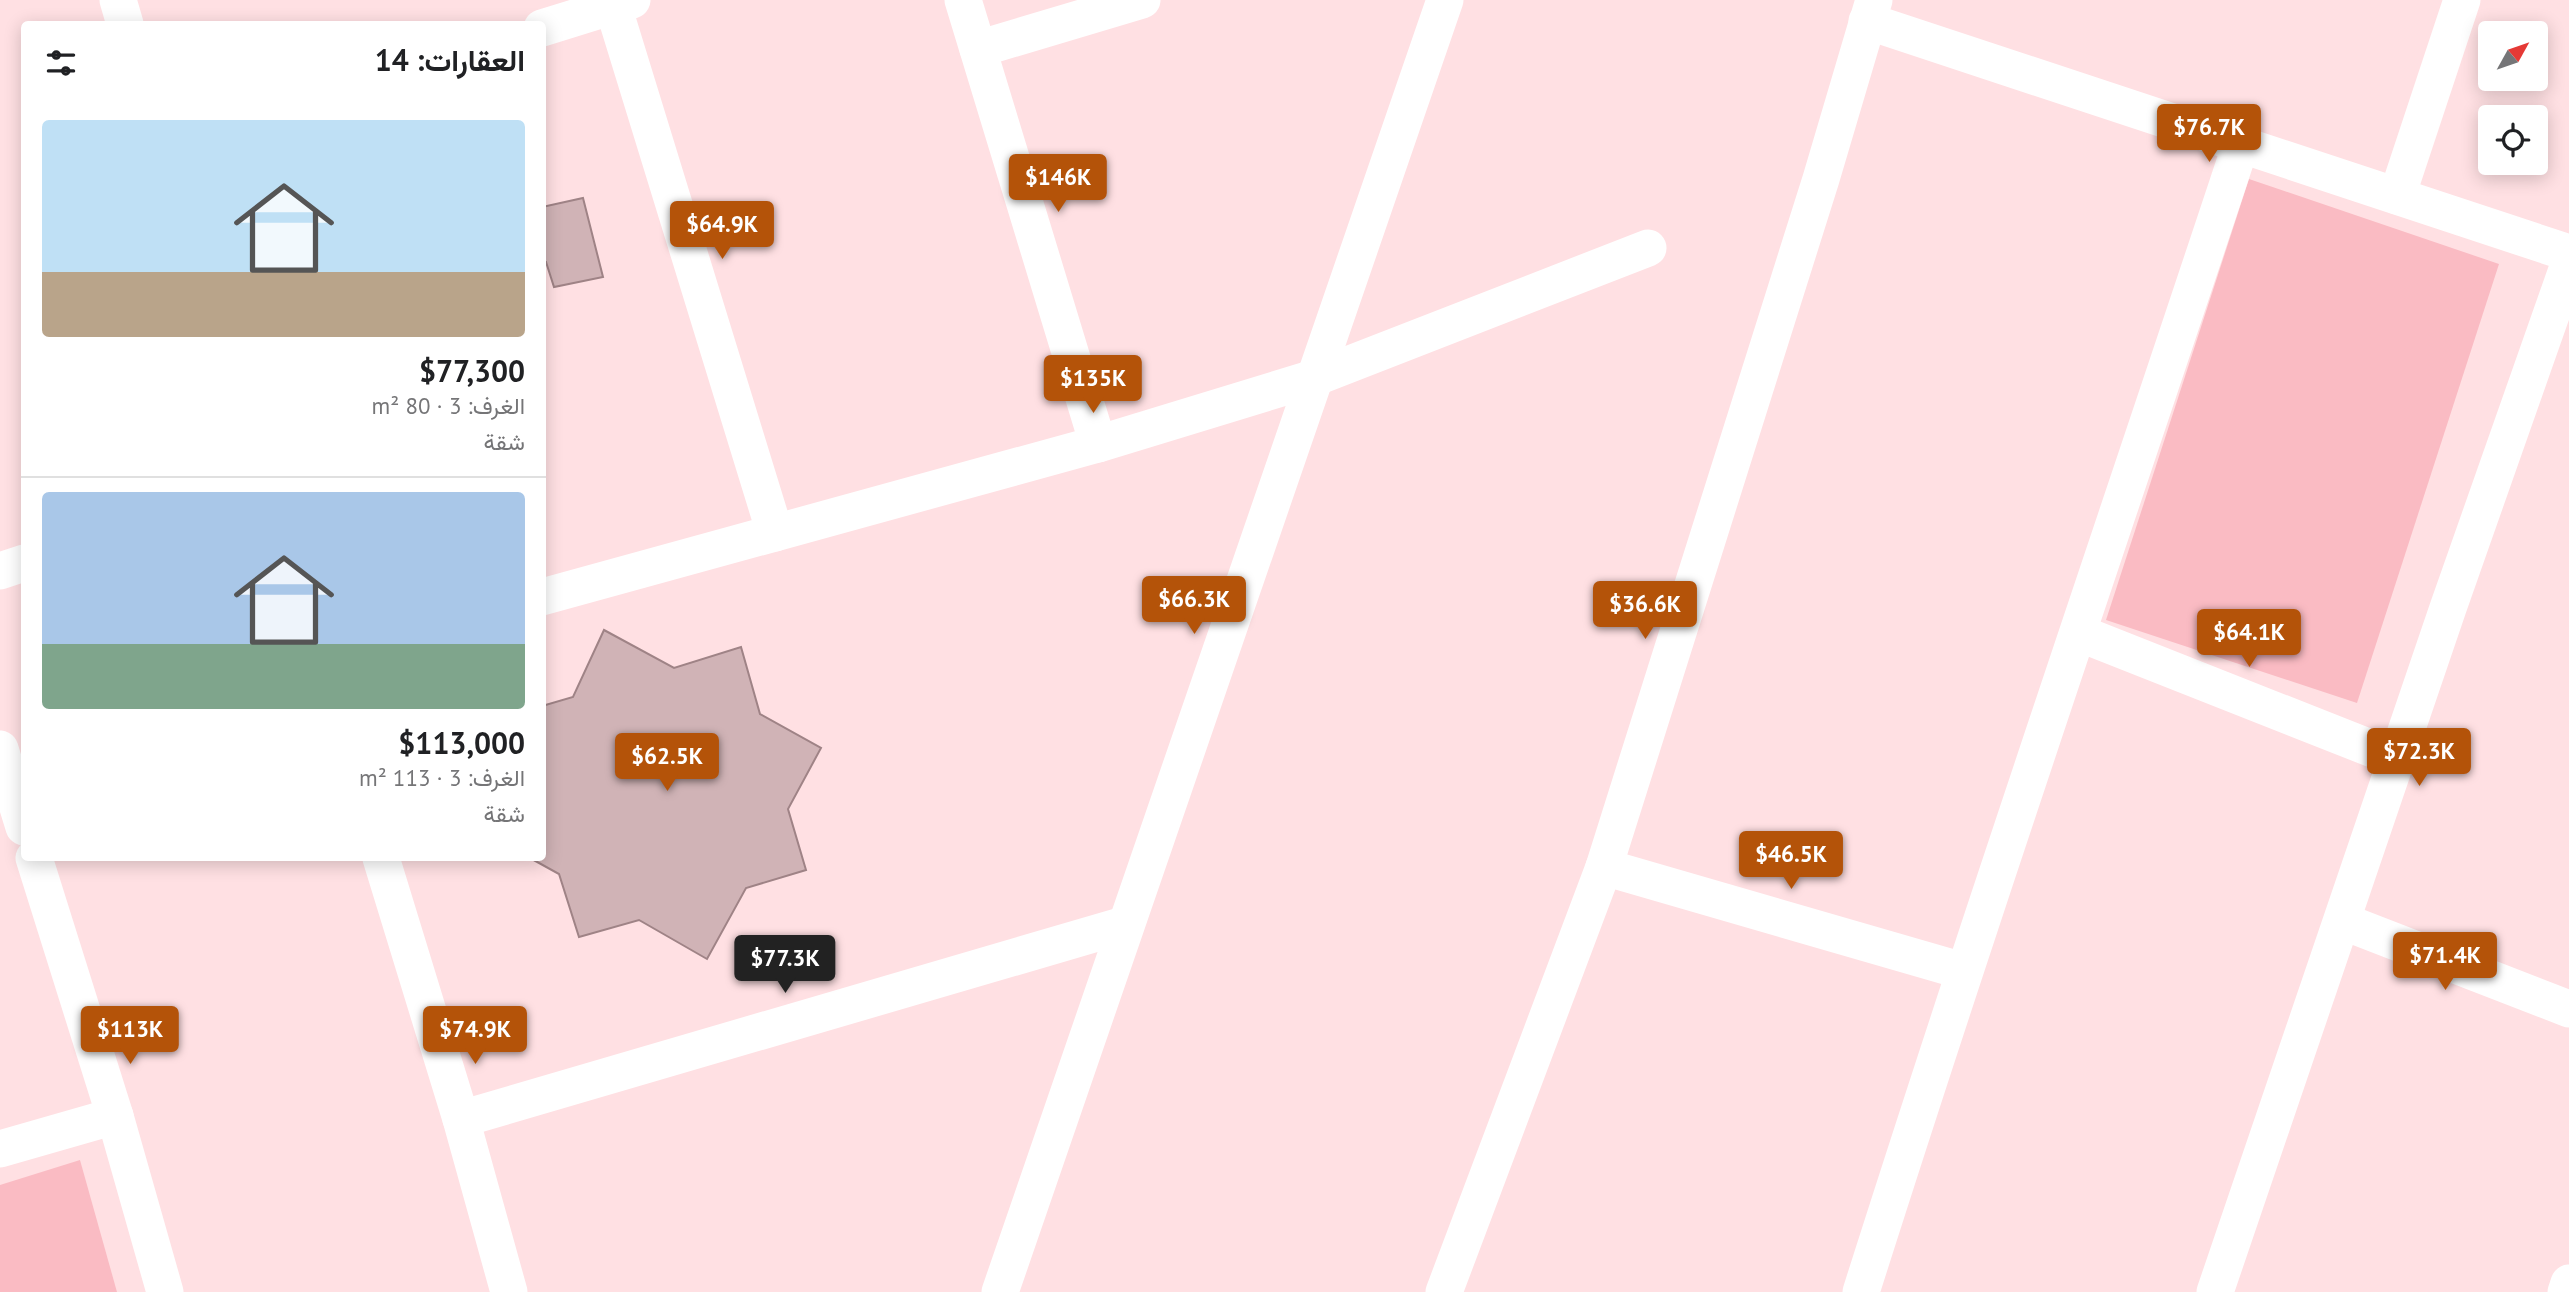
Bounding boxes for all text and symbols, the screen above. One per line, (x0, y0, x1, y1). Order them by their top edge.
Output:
north arrow (2478, 21, 2548, 91)
map controls (2478, 21, 2548, 175)
text: العقارات: 14 (375, 40, 525, 79)
icon: filters (42, 44, 80, 82)
pin: $76.7K (2152, 104, 2266, 164)
button: locate (2478, 105, 2548, 175)
text: $76.7K (2173, 112, 2245, 141)
pin: $146K (1009, 154, 1107, 214)
text: $146K (1025, 162, 1091, 191)
icon: home (221, 165, 347, 291)
pin: $64.9K (665, 202, 779, 261)
text: $64.9K (686, 209, 758, 238)
text: $77,300 (419, 351, 525, 390)
pin: $135K (1044, 356, 1142, 415)
text: $135K (1060, 363, 1126, 392)
text: الغرف: 3 · 80 m² (371, 391, 525, 420)
text: شقة (483, 427, 525, 456)
icon: home (221, 537, 347, 663)
pin: $66.3K (1137, 576, 1251, 636)
pin: $36.6K (1588, 582, 1702, 641)
text: $66.3K (1158, 584, 1230, 613)
text: $36.6K (1609, 589, 1681, 618)
pin: $64.1K (2192, 610, 2306, 669)
text: $64.1K (2213, 617, 2285, 646)
text: $113,000 (398, 723, 525, 762)
pin: $72.3K (2362, 728, 2476, 788)
pin: $62.5K (610, 734, 724, 793)
text: $72.3K (2383, 736, 2455, 765)
text: $62.5K (631, 741, 703, 770)
text: الغرف: 3 · 113 m² (359, 763, 525, 792)
text: شقة (483, 799, 525, 828)
pin: $46.5K (1734, 832, 1848, 891)
text: $46.5K (1755, 839, 1827, 868)
pin: $71.4K (2388, 932, 2502, 992)
pin: $77.3K (728, 936, 842, 995)
text: $71.4K (2409, 940, 2481, 969)
text: $77.3K (750, 943, 820, 972)
pin: $113K (81, 1006, 179, 1066)
pin: $74.9K (418, 1006, 532, 1066)
text: $113K (97, 1014, 163, 1043)
text: $74.9K (439, 1014, 511, 1043)

